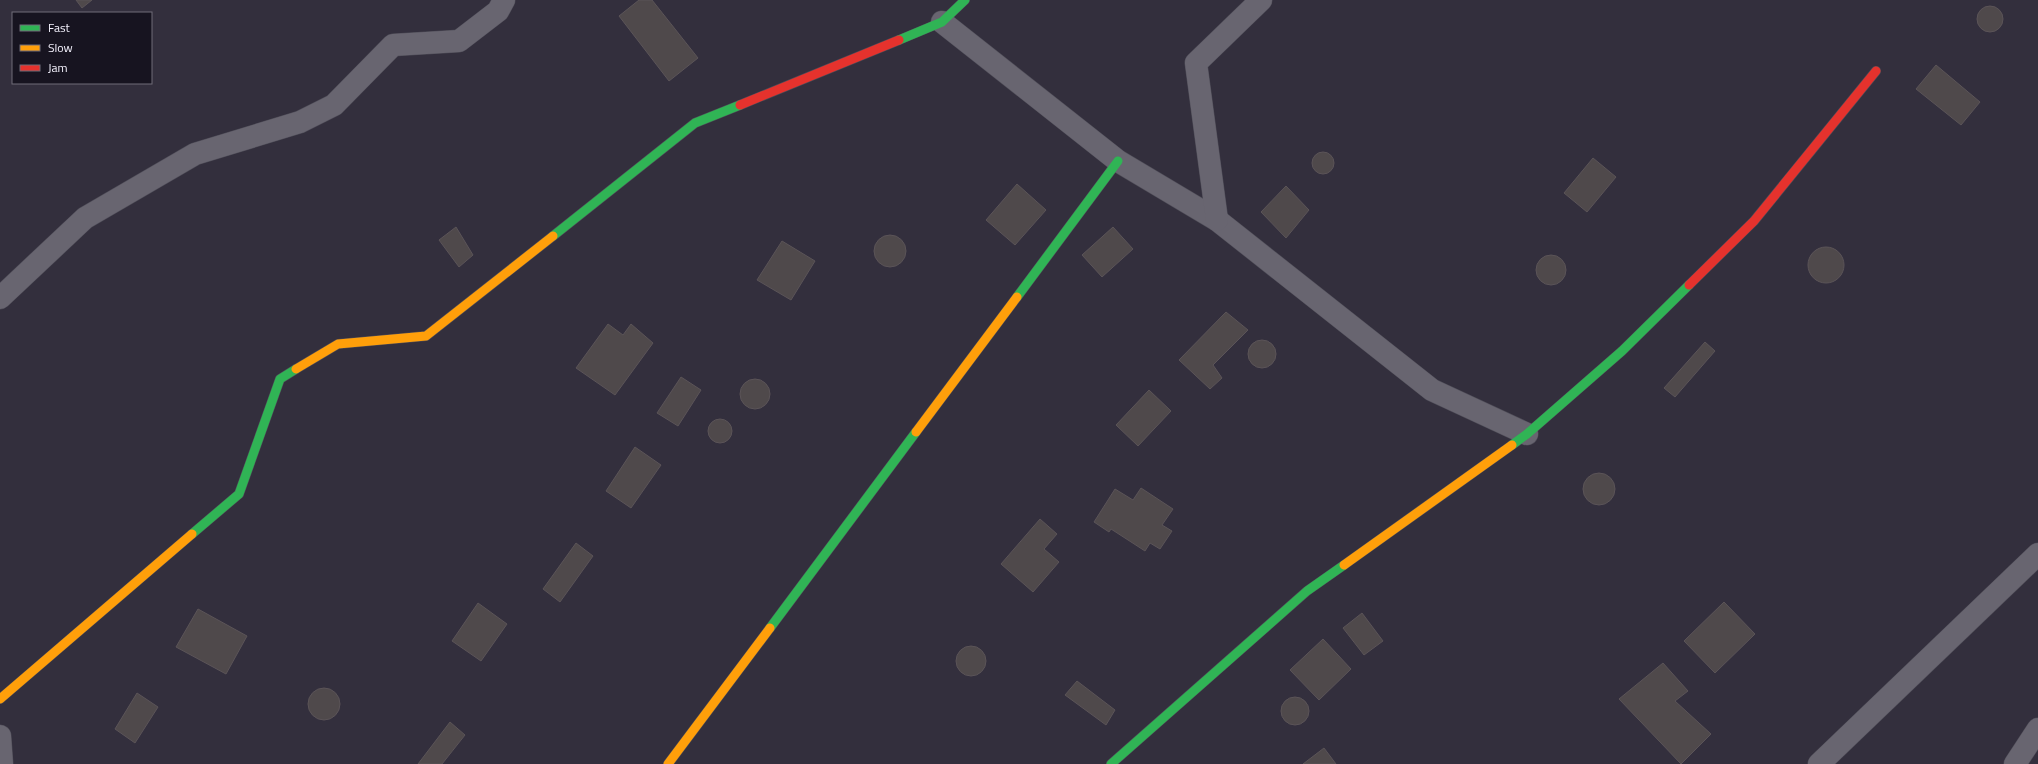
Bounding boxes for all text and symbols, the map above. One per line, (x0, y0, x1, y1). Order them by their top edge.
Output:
legend (12, 12, 152, 84)
text: Fast (48, 18, 71, 37)
text: Slow (48, 38, 73, 57)
text: Jam (48, 58, 68, 77)

